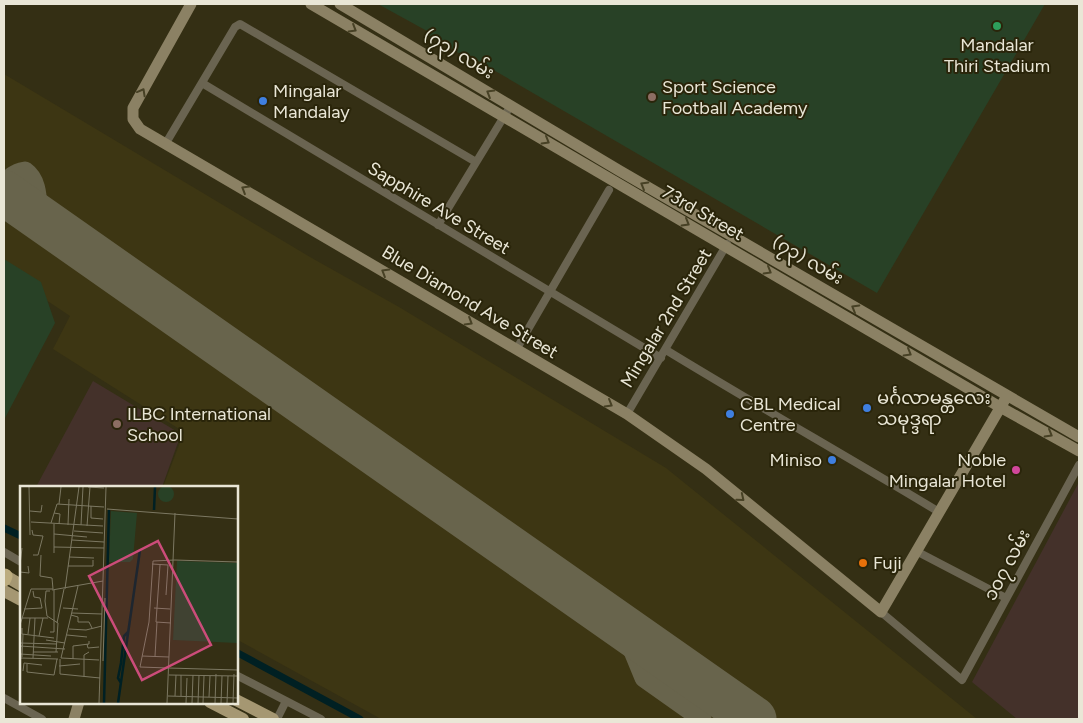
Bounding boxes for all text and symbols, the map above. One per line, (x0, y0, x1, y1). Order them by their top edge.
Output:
marker: Mandalar Thiri Stadium (991, 20, 1003, 32)
one-way arrow (347, 22, 356, 32)
street label: (၇၃) လမ်း (418, 23, 499, 87)
place label: Mandalar Thiri Stadium (944, 34, 1050, 77)
place label: Sport Science Football Academy (662, 76, 808, 119)
place label: Mingalar Mandalay (273, 80, 350, 123)
one-way arrow (136, 89, 146, 98)
one-way arrow (486, 89, 495, 99)
marker: Sport Science Football Academy (646, 91, 658, 103)
marker: Mingalar Mandalay (257, 95, 269, 107)
one-way arrow (540, 135, 549, 145)
street label: Sapphire Ave Street (364, 157, 514, 259)
one-way arrow (641, 181, 650, 191)
street label: 73rd Street (658, 181, 748, 245)
one-way arrow (242, 186, 251, 196)
one-way arrow (681, 217, 690, 227)
street label: (၇၃) လမ်း (766, 229, 849, 293)
street label: Blue Diamond Ave Street (378, 241, 562, 363)
street label: Mingalar 2nd Street (616, 244, 716, 392)
one-way arrow (763, 264, 772, 274)
one-way arrow (381, 269, 390, 279)
one-way arrow (852, 304, 861, 314)
one-way arrow (463, 315, 472, 325)
one-way arrow (903, 346, 912, 356)
place label: မင်္ဂလာမန္တလေး သမုဒ္ဒရာ (877, 386, 991, 434)
place label: CBL Medical Centre (740, 393, 840, 436)
one-way arrow (604, 398, 613, 408)
marker: မင်္ဂလာမန္တလေး သမုဒ္ဒရာ (861, 402, 873, 414)
place label: ILBC International School (127, 403, 271, 446)
marker: CBL Medical Centre (724, 408, 736, 420)
marker: ILBC International School (111, 418, 123, 430)
one-way arrow (1044, 428, 1053, 438)
place label: Miniso (770, 449, 822, 471)
place label: Noble Mingalar Hotel (889, 449, 1006, 492)
marker: Miniso (826, 454, 838, 466)
marker: Noble Mingalar Hotel (1010, 464, 1022, 476)
inset map (20, 486, 238, 703)
one-way arrow (735, 493, 744, 501)
street label: ၁၀၇ လမ်း (977, 525, 1038, 606)
place label: Fuji (873, 552, 902, 574)
marker: Fuji (857, 557, 869, 569)

